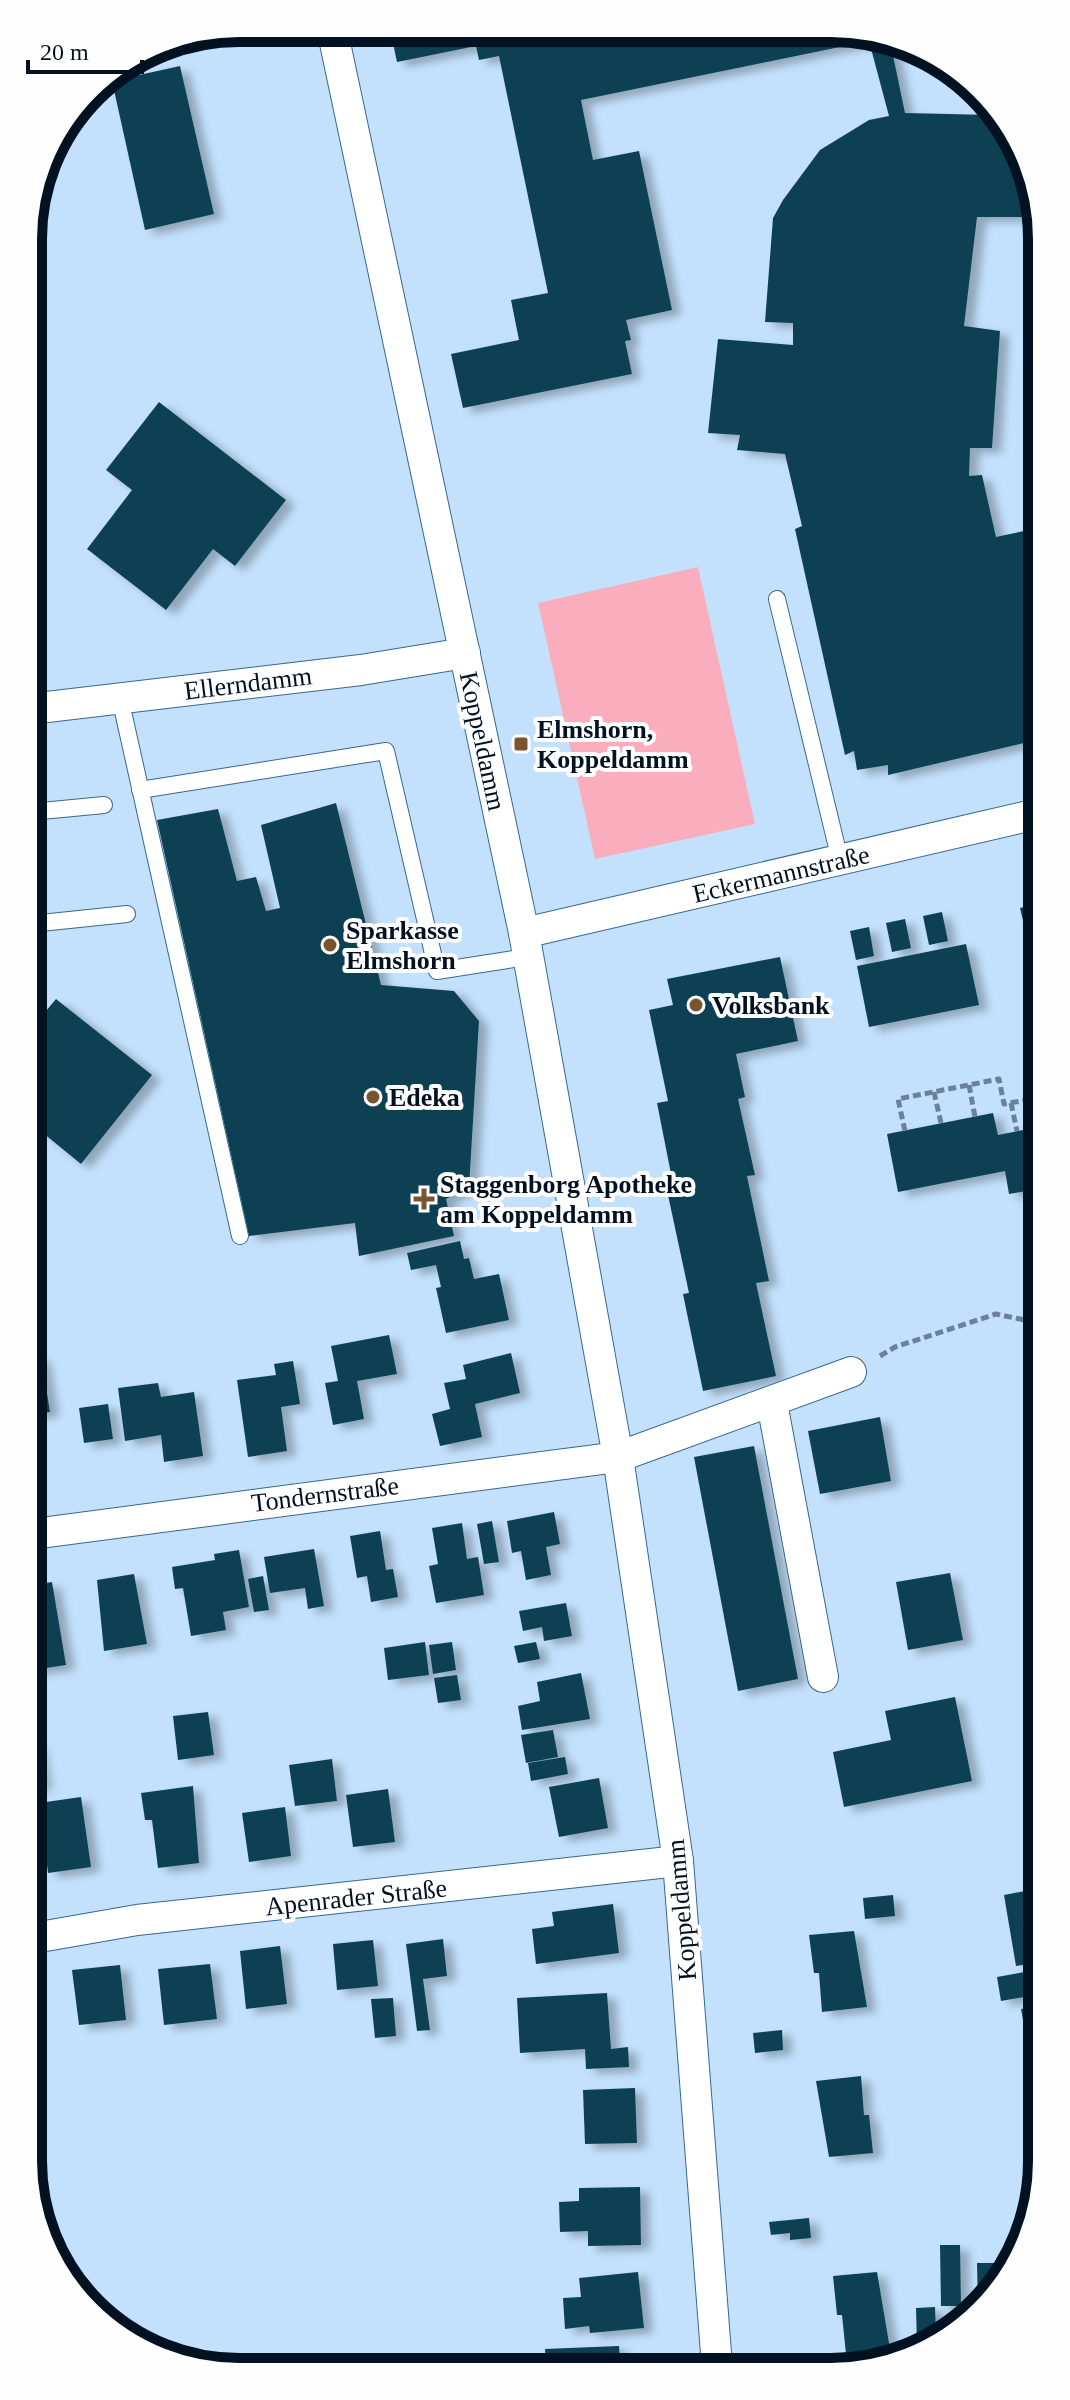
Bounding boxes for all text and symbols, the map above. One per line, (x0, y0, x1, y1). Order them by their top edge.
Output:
scale bar (28, 24, 142, 74)
text: 20 m (40, 39, 89, 65)
street label: Ellerndamm (183, 661, 314, 706)
street label: Koppeldamm (454, 669, 511, 813)
place label: Elmshorn, Koppeldamm (537, 715, 689, 774)
marker: Elmshorn, Koppeldamm (512, 735, 530, 753)
street label: Eckermannstraße (690, 840, 872, 909)
place label: Sparkasse Elmshorn (346, 916, 459, 975)
marker: Sparkasse Elmshorn (321, 936, 339, 954)
place label: Volksbank (712, 991, 830, 1020)
marker: Volksbank (687, 996, 705, 1014)
place label: Edeka (389, 1083, 460, 1112)
marker: Edeka (364, 1088, 382, 1106)
place label: Staggenborg Apotheke am Koppeldamm (440, 1170, 692, 1229)
marker: Staggenborg Apotheke am Koppeldamm (415, 1190, 433, 1208)
street label: Tondernstraße (250, 1471, 400, 1518)
street label: Koppeldamm (661, 1838, 702, 1982)
street label: Apenrader Straße (264, 1874, 448, 1921)

